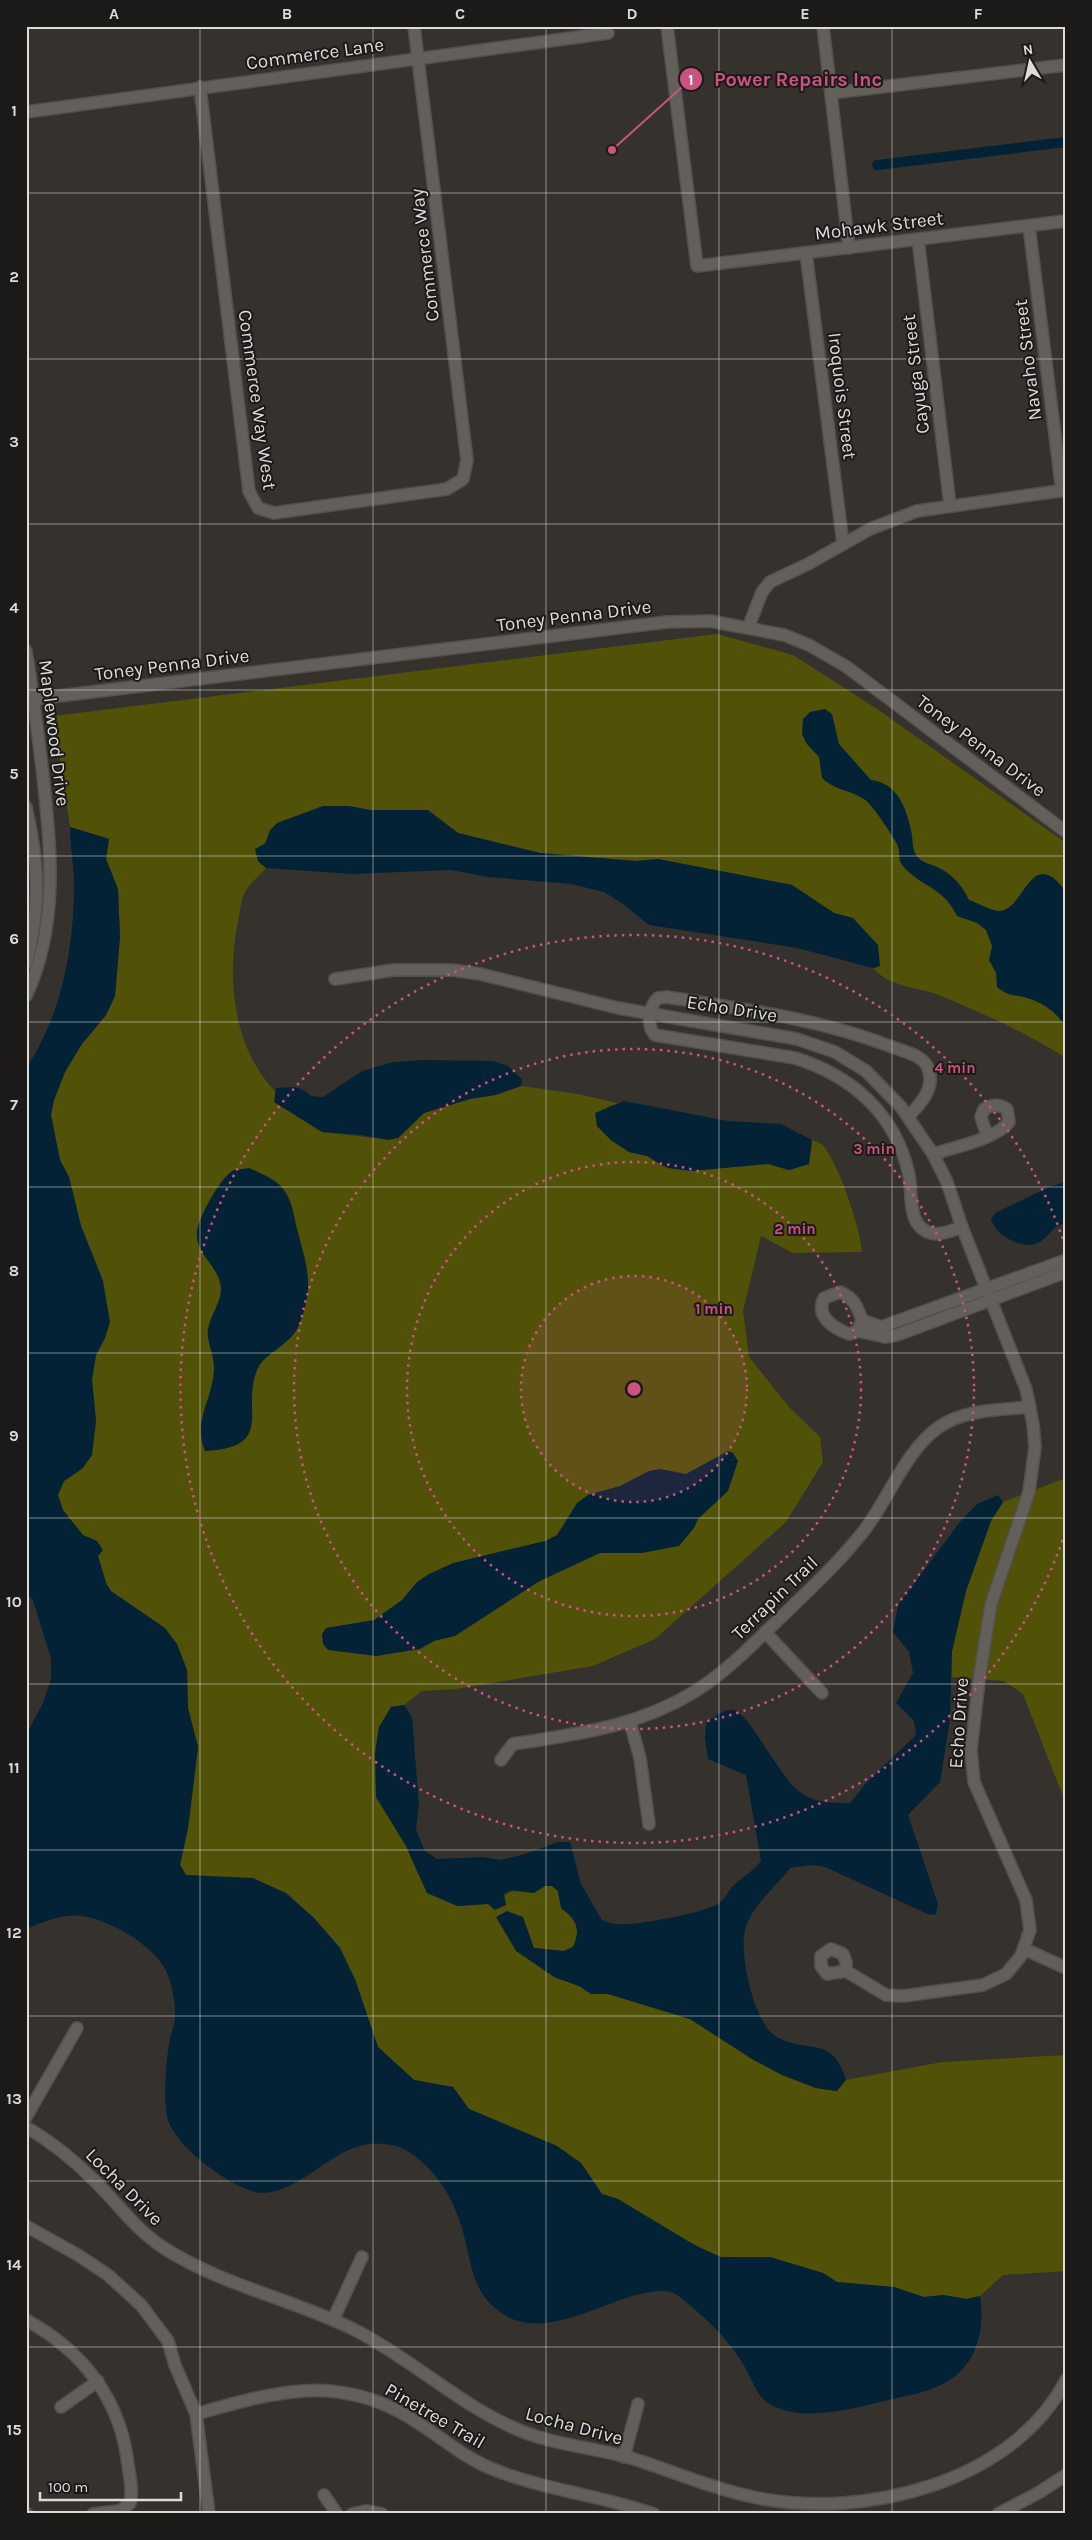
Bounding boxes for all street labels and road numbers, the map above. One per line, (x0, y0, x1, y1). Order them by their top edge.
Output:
street label: Commerce Lane (245, 33, 385, 75)
street label: Commerce Way (406, 187, 444, 323)
street label: Mohawk Street (813, 207, 945, 245)
street label: Navaho Street (1010, 298, 1046, 422)
street label: Commerce Way West (233, 308, 281, 492)
street label: Cayuga Street (898, 313, 934, 435)
street label: Iroquois Street (823, 331, 861, 461)
street label: Toney Penna Drive (495, 596, 653, 636)
street label: Toney Penna Drive (93, 645, 251, 685)
street label: Maplewood Drive (34, 658, 74, 808)
street label: Toney Penna Drive (912, 690, 1050, 802)
street label: Echo Drive (685, 991, 779, 1027)
street label: Terrapin Trail (727, 1551, 823, 1645)
street label: Echo Drive (945, 1677, 973, 1769)
street label: Locha Drive (81, 2144, 167, 2230)
street label: Pinetree Trail (381, 2379, 489, 2453)
street label: Locha Drive (523, 2402, 625, 2450)

